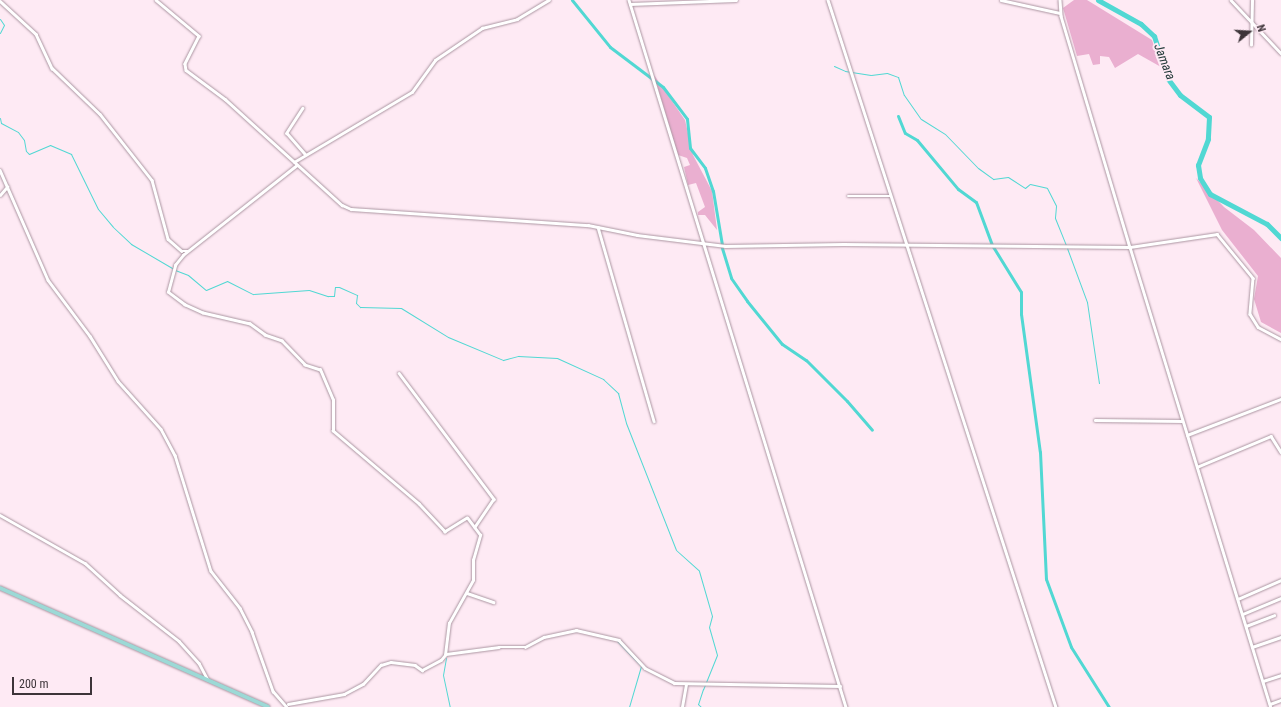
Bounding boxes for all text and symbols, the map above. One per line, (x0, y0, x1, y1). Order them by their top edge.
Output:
north arrow (1229, 12, 1269, 52)
text: N (1254, 23, 1268, 33)
water label: Jamara (1150, 42, 1178, 82)
scale bar (14, 669, 94, 695)
text: 200 m (19, 677, 49, 691)

